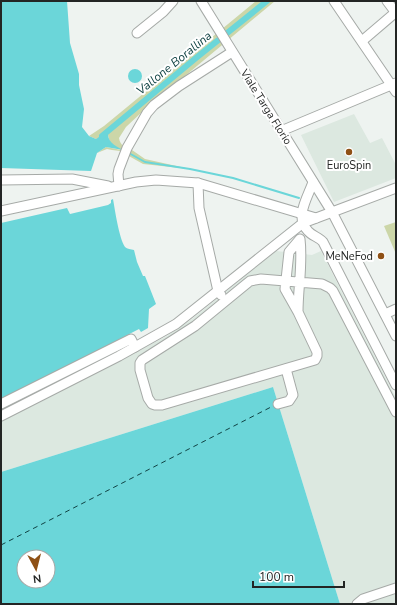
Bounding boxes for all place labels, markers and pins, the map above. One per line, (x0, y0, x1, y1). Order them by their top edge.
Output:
marker: EuroSpin (344, 147, 354, 157)
place label: EuroSpin (327, 158, 371, 173)
place label: MeNeFod (325, 249, 373, 264)
marker: MeNeFod (376, 251, 386, 261)

